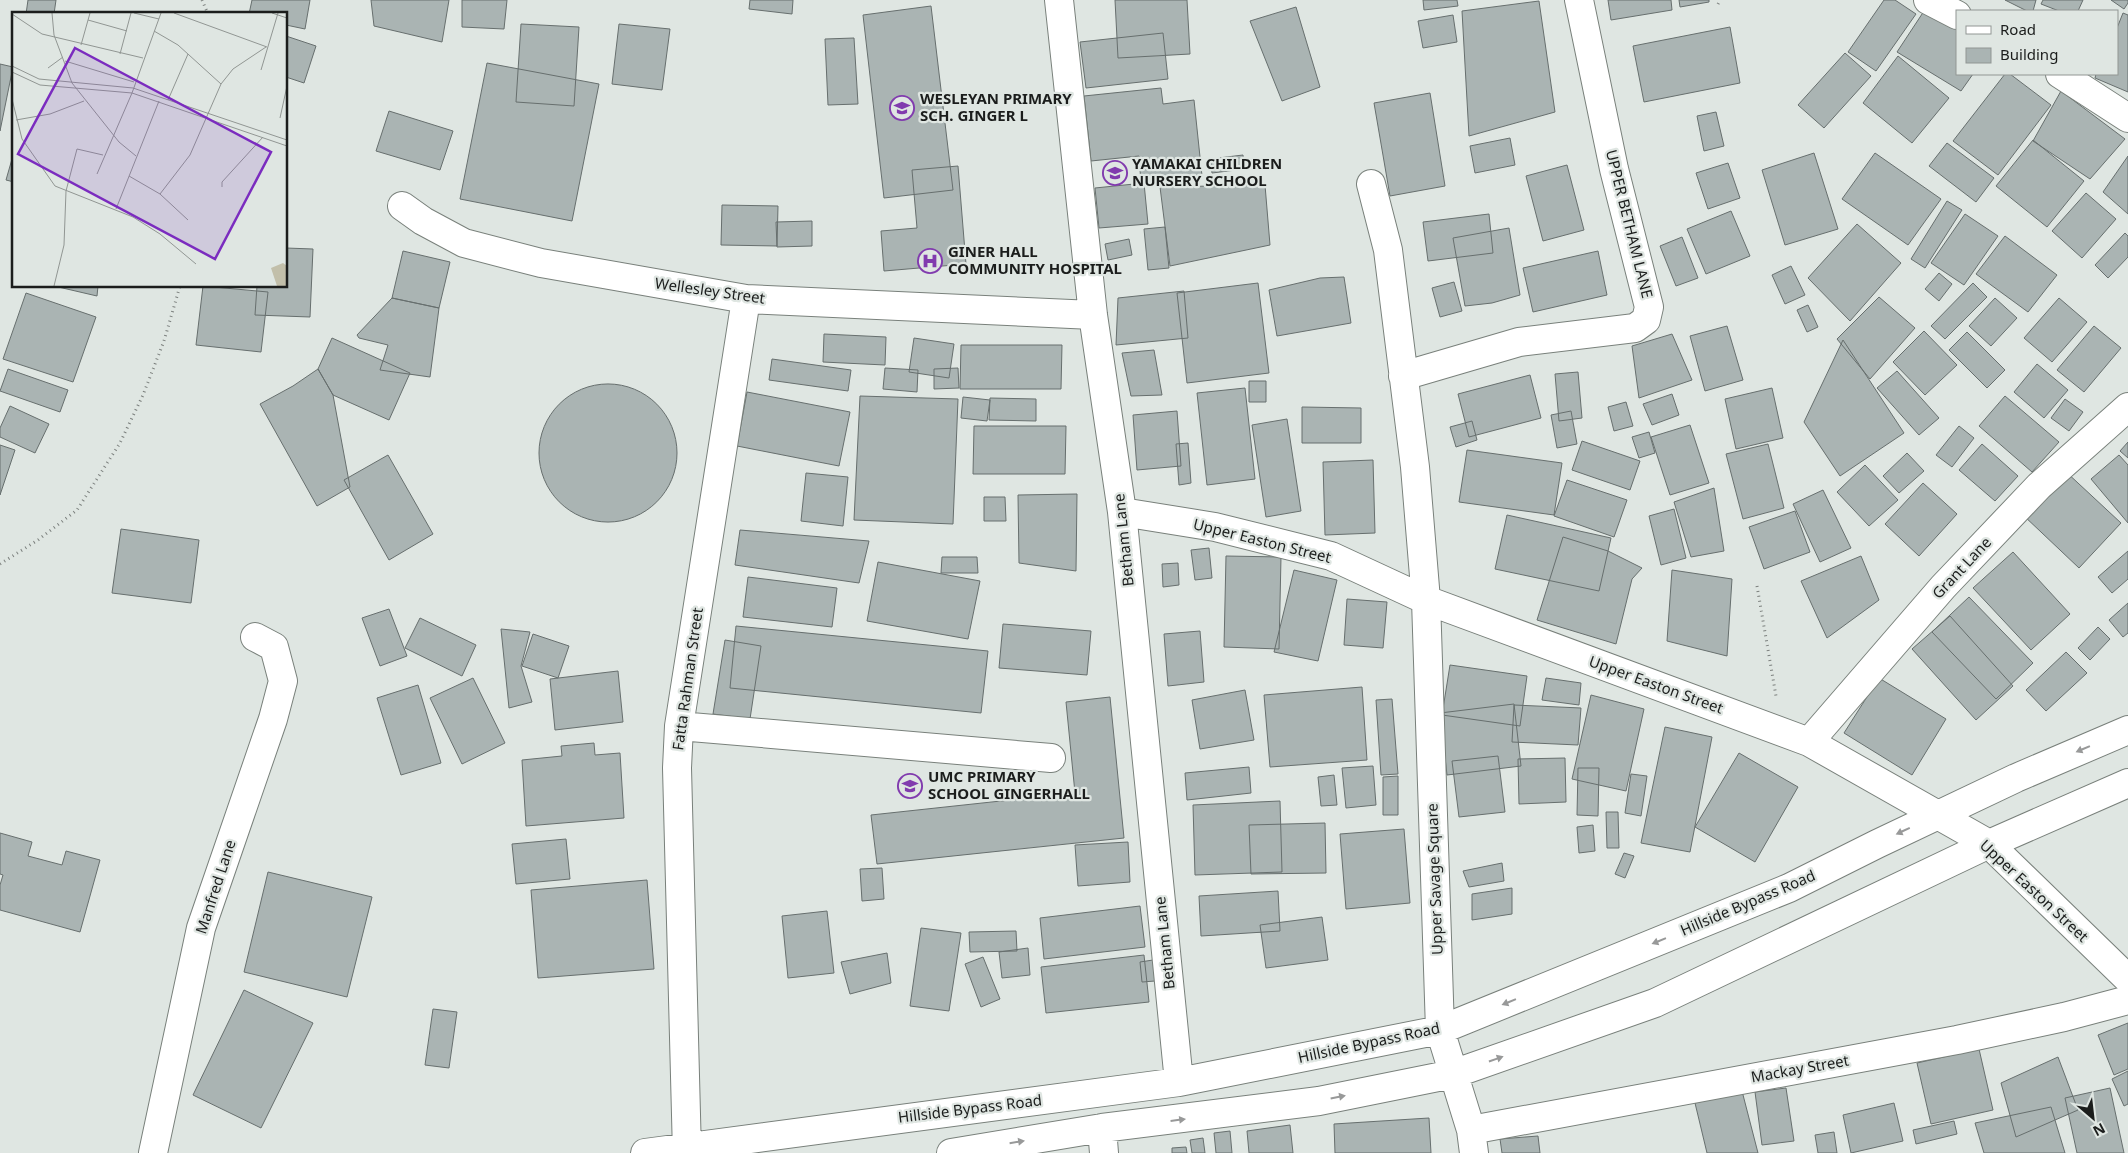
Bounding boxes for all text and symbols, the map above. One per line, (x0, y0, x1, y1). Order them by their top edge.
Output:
legend (1956, 10, 2118, 75)
inset map (12, 12, 288, 288)
text: Road (2000, 19, 2036, 39)
text: Building (2000, 44, 2058, 64)
place label: WESLEYAN PRIMARY SCH. GINGER L (920, 88, 1072, 125)
school or university icon: WESLEYAN PRIMARY SCH. GINGER L (889, 95, 915, 121)
street label: UPPER BETHAM LANE (1602, 147, 1658, 300)
place label: YAMAKAI CHILDREN NURSERY SCHOOL (1132, 153, 1282, 190)
school or university icon: YAMAKAI CHILDREN NURSERY SCHOOL (1102, 160, 1128, 186)
place label: GINER HALL COMMUNITY HOSPITAL (948, 241, 1122, 278)
hospital icon: GINER HALL COMMUNITY HOSPITAL (917, 248, 943, 274)
street label: Wellesley Street (654, 272, 767, 308)
street label: Betham Lane (1108, 493, 1138, 588)
street label: Upper Easton Street (1191, 513, 1334, 567)
street label: Grant Lane (1927, 532, 1995, 603)
street label: Fatta Rahman Street (667, 606, 707, 751)
street label: Upper Easton Street (1586, 650, 1727, 718)
one-way arrow (2076, 746, 2090, 754)
place label: UMC PRIMARY SCHOOL GINGERHALL (928, 766, 1090, 803)
school or university icon: UMC PRIMARY SCHOOL GINGERHALL (897, 773, 923, 799)
street label: Upper Savage Square (1421, 803, 1447, 955)
one-way arrow (1896, 827, 1911, 836)
street label: Upper Easton Street (1976, 835, 2094, 946)
street label: Manfred Lane (190, 837, 240, 936)
street label: Hillside Bypass Road (1677, 865, 1818, 940)
street label: Betham Lane (1149, 896, 1179, 991)
one-way arrow (1652, 937, 1667, 945)
one-way arrow (1501, 998, 1516, 1006)
street label: Hillside Bypass Road (1296, 1017, 1442, 1067)
street label: Mackay Street (1749, 1049, 1851, 1086)
one-way arrow (1489, 1055, 1504, 1063)
street label: Hillside Bypass Road (897, 1089, 1043, 1127)
one-way arrow (1331, 1093, 1346, 1101)
north arrow (2068, 1093, 2118, 1143)
one-way arrow (1170, 1116, 1186, 1124)
text: N (2090, 1119, 2109, 1141)
one-way arrow (1009, 1138, 1025, 1146)

